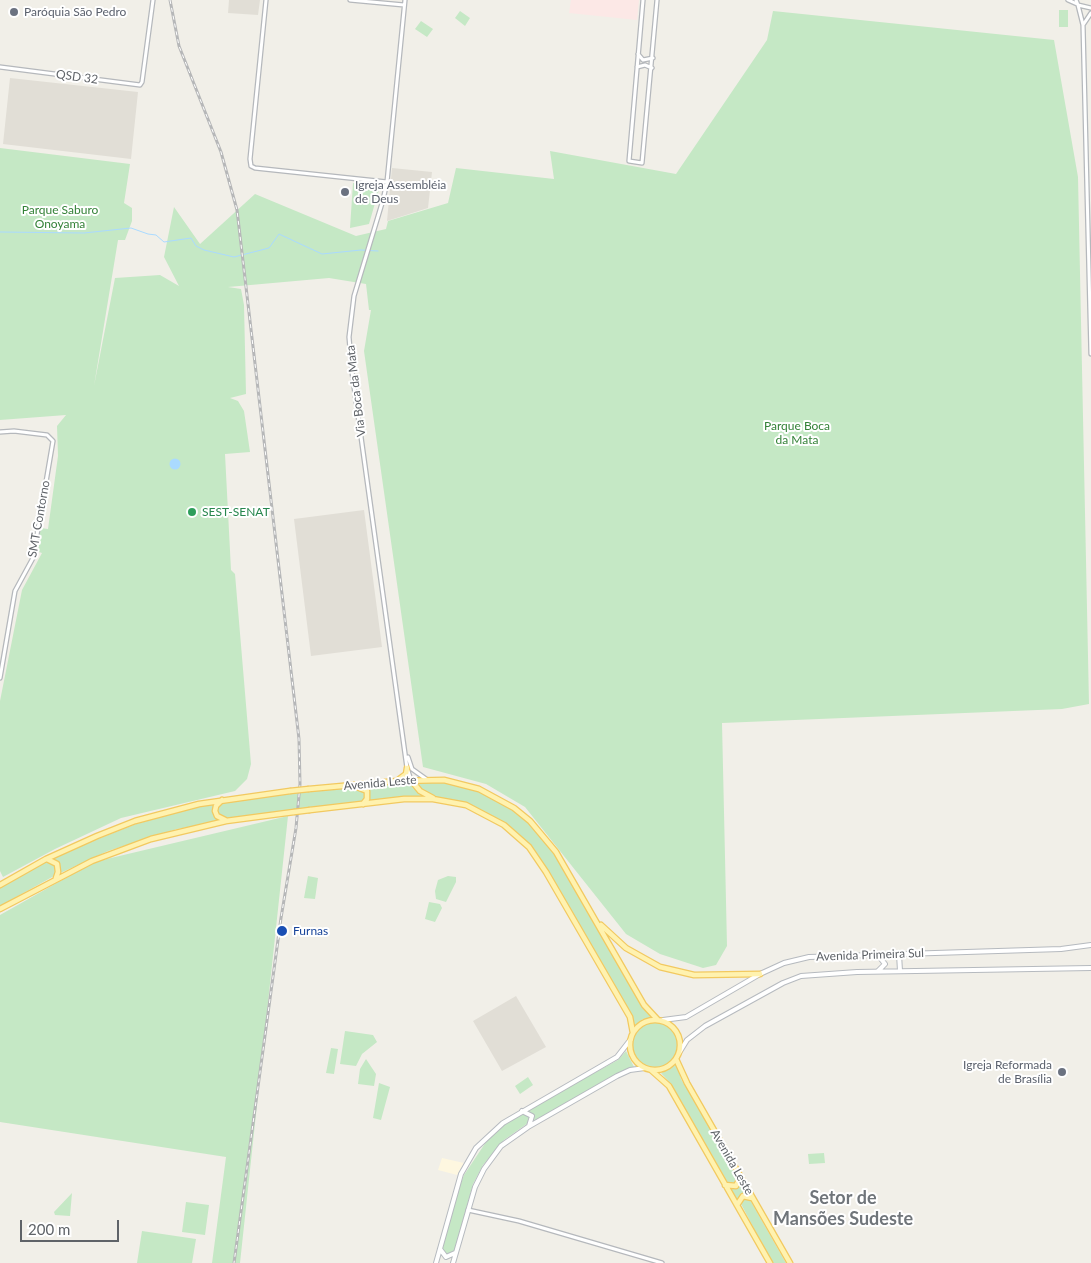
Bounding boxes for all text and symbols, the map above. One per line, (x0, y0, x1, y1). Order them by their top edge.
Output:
place label: Paróquia São Pedro (24, 5, 126, 19)
marker: Paróquia São Pedro (8, 6, 20, 18)
street label: QSD 32 (55, 67, 99, 87)
place label: Igreja Assembléia de Deus (355, 178, 446, 206)
marker: Igreja Assembléia de Deus (339, 186, 351, 198)
park label: Parque Saburo Onoyama (22, 203, 98, 231)
street label: Via Boca da Mata (343, 344, 369, 438)
park label: Parque Boca da Mata (764, 419, 830, 447)
street label: SMT Contorno (25, 479, 53, 559)
place label: SEST-SENAT (202, 505, 270, 519)
marker: SEST-SENAT (186, 506, 198, 518)
street label: Avenida Leste (343, 773, 417, 793)
marker: Furnas (275, 924, 289, 938)
place label: Furnas (293, 924, 328, 938)
street label: Avenida Primeira Sul (816, 946, 924, 964)
place label: Igreja Reformada de Brasília (963, 1058, 1052, 1086)
marker: Igreja Reformada de Brasília (1056, 1066, 1068, 1078)
street label: Avenida Leste (707, 1127, 757, 1197)
district label: Setor de Mansões Sudeste (773, 1187, 913, 1230)
scale bar (22, 1210, 121, 1242)
text: 200 m (28, 1220, 70, 1238)

